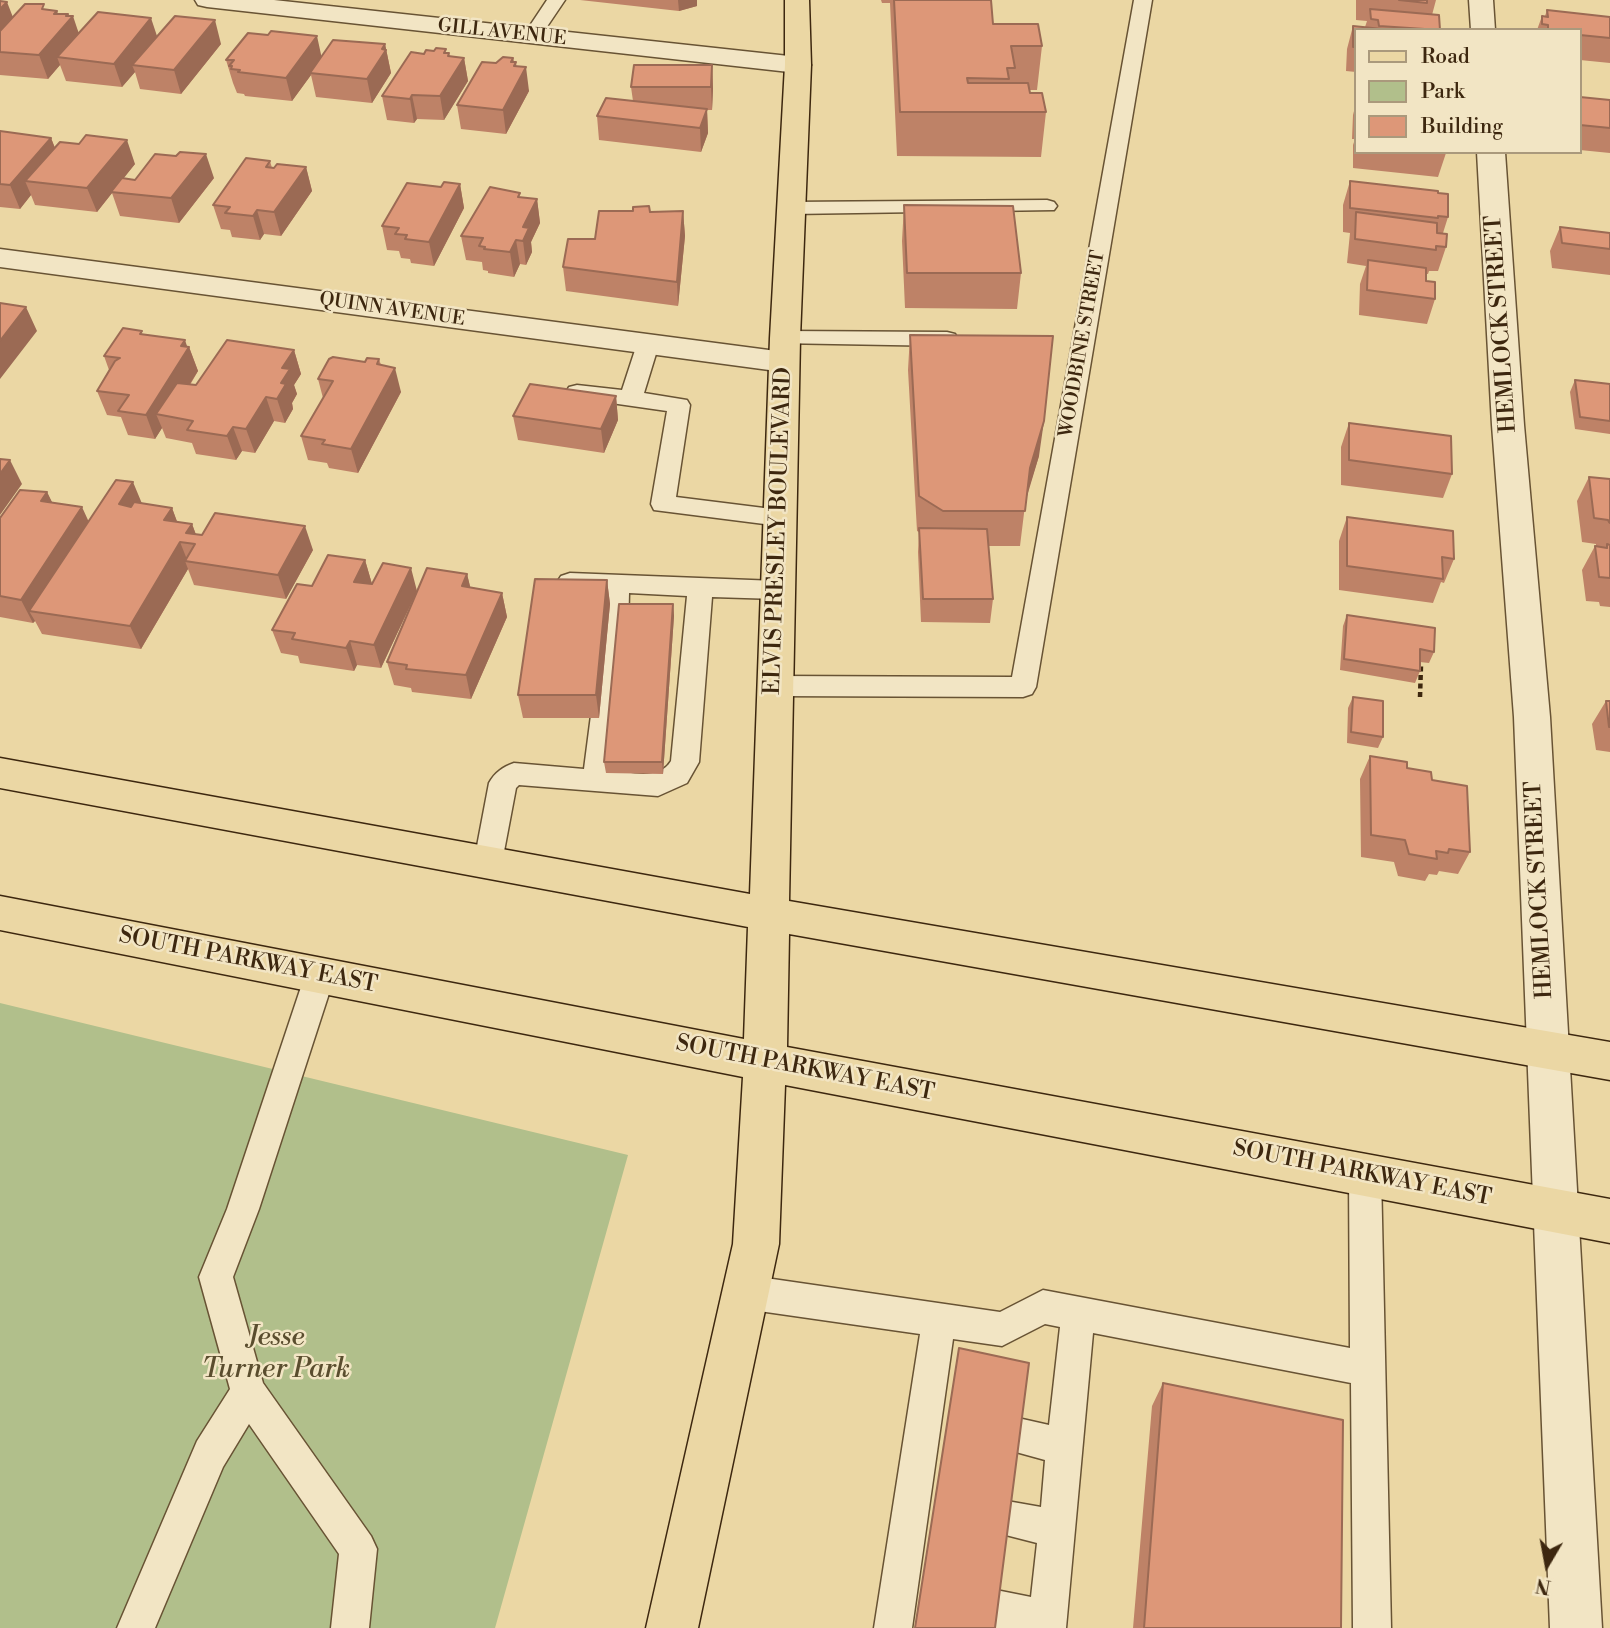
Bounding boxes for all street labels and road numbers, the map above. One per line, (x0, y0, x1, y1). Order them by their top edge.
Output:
street label: GILL AVENUE (437, 15, 567, 51)
street label: HEMLOCK STREET (1481, 214, 1523, 434)
street label: WOODBINE STREET (1055, 249, 1111, 439)
street label: QUINN AVENUE (318, 289, 466, 331)
street label: ELVIS PRESLEY BOULEVARD (759, 367, 799, 695)
street label: HEMLOCK STREET (1521, 780, 1559, 1000)
street label: SOUTH PARKWAY EAST (116, 922, 380, 1000)
street label: SOUTH PARKWAY EAST (673, 1030, 937, 1108)
street label: SOUTH PARKWAY EAST (1230, 1135, 1494, 1213)

